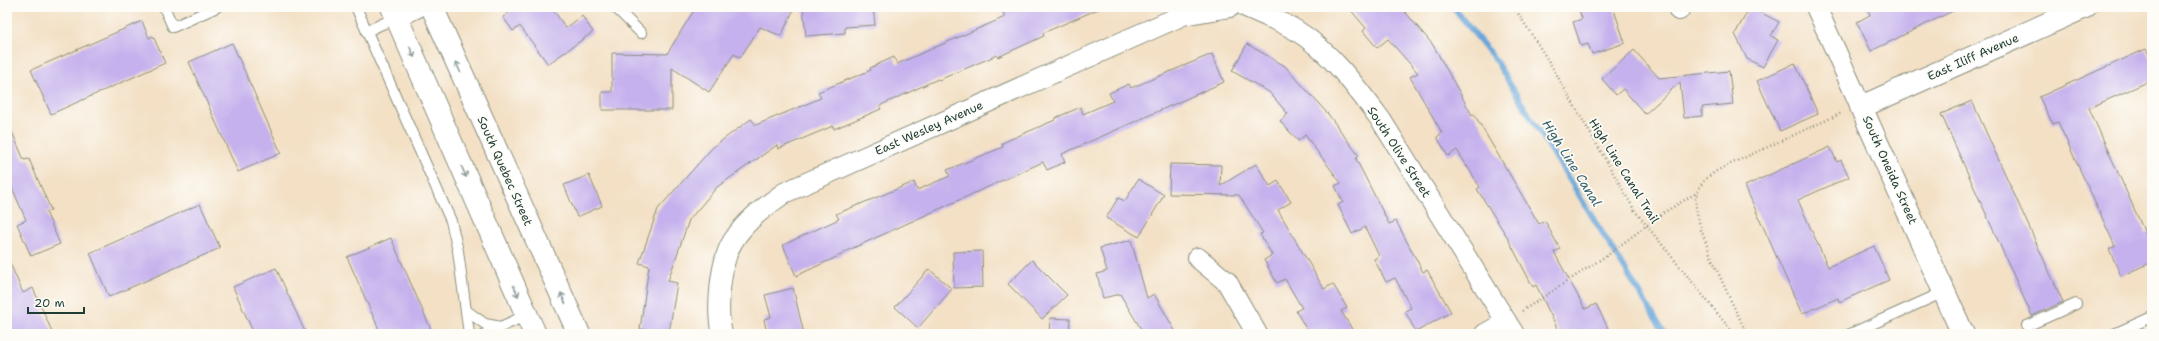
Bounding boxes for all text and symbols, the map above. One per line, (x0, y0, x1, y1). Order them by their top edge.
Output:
street label: East Iliff Avenue (1925, 30, 2021, 84)
one-way arrow (409, 46, 416, 58)
one-way arrow (454, 61, 461, 73)
street label: East Wesley Avenue (872, 97, 986, 159)
street label: South Olive Street (1364, 103, 1434, 201)
street label: South Oneida Street (1859, 113, 1921, 227)
street label: South Quebec Street (474, 114, 536, 228)
street label: High Line Canal Trail (1585, 115, 1663, 227)
water label: High Line Canal (1538, 116, 1606, 210)
one-way arrow (461, 165, 468, 177)
one-way arrow (513, 284, 520, 296)
scale bar (28, 289, 84, 315)
one-way arrow (559, 293, 566, 305)
text: 20 m (34, 295, 65, 311)

